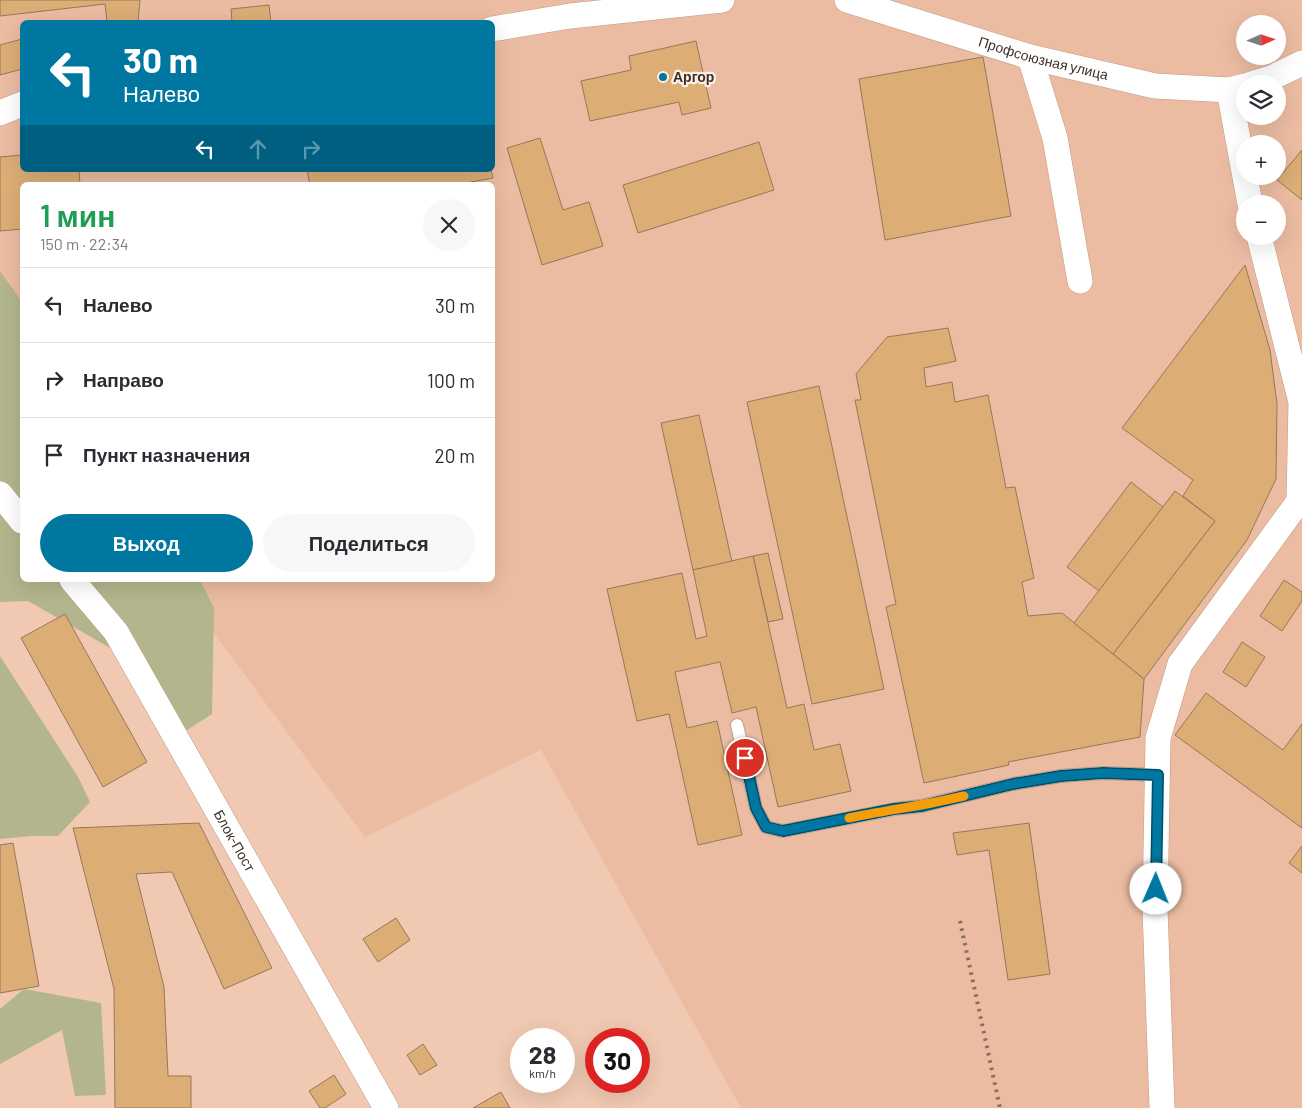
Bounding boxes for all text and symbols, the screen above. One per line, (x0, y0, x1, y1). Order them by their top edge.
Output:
north arrow (1236, 15, 1286, 65)
map controls (1236, 15, 1286, 245)
street label: Профсоюзная улица (977, 33, 1110, 83)
text: 30 m (123, 38, 198, 80)
icon: left (40, 40, 105, 105)
place label: Аргор (673, 68, 714, 85)
marker: Аргор (657, 71, 669, 83)
button: layers (1236, 75, 1286, 125)
text: Налево (123, 80, 200, 106)
icon: left (191, 135, 219, 163)
icon: ahead (244, 135, 272, 163)
icon: right (297, 135, 325, 163)
button: + (1236, 135, 1286, 185)
button: − (1236, 195, 1286, 245)
text: 1 мин (40, 197, 115, 233)
button: close (423, 199, 475, 251)
text: 150 m · 22:34 (40, 234, 129, 253)
icon: left (40, 291, 68, 319)
text: Налево (83, 293, 153, 316)
text: 30 m (435, 294, 475, 317)
icon: right (40, 366, 68, 394)
text: Направо (83, 368, 164, 391)
text: 100 m (427, 369, 475, 392)
icon: arrive (40, 441, 68, 469)
text: Пункт назначения (83, 443, 250, 466)
text: 20 m (435, 444, 475, 467)
button: Выход (40, 514, 253, 572)
button: Поделиться (263, 514, 475, 572)
pin (724, 737, 766, 779)
icon: arrive (731, 744, 759, 772)
street label: Блок-Пост (211, 807, 259, 875)
position arrow (1129, 862, 1181, 914)
speed limit sign: 30 (585, 1028, 650, 1093)
text: 28 (529, 1039, 556, 1069)
text: km/h (529, 1066, 556, 1080)

